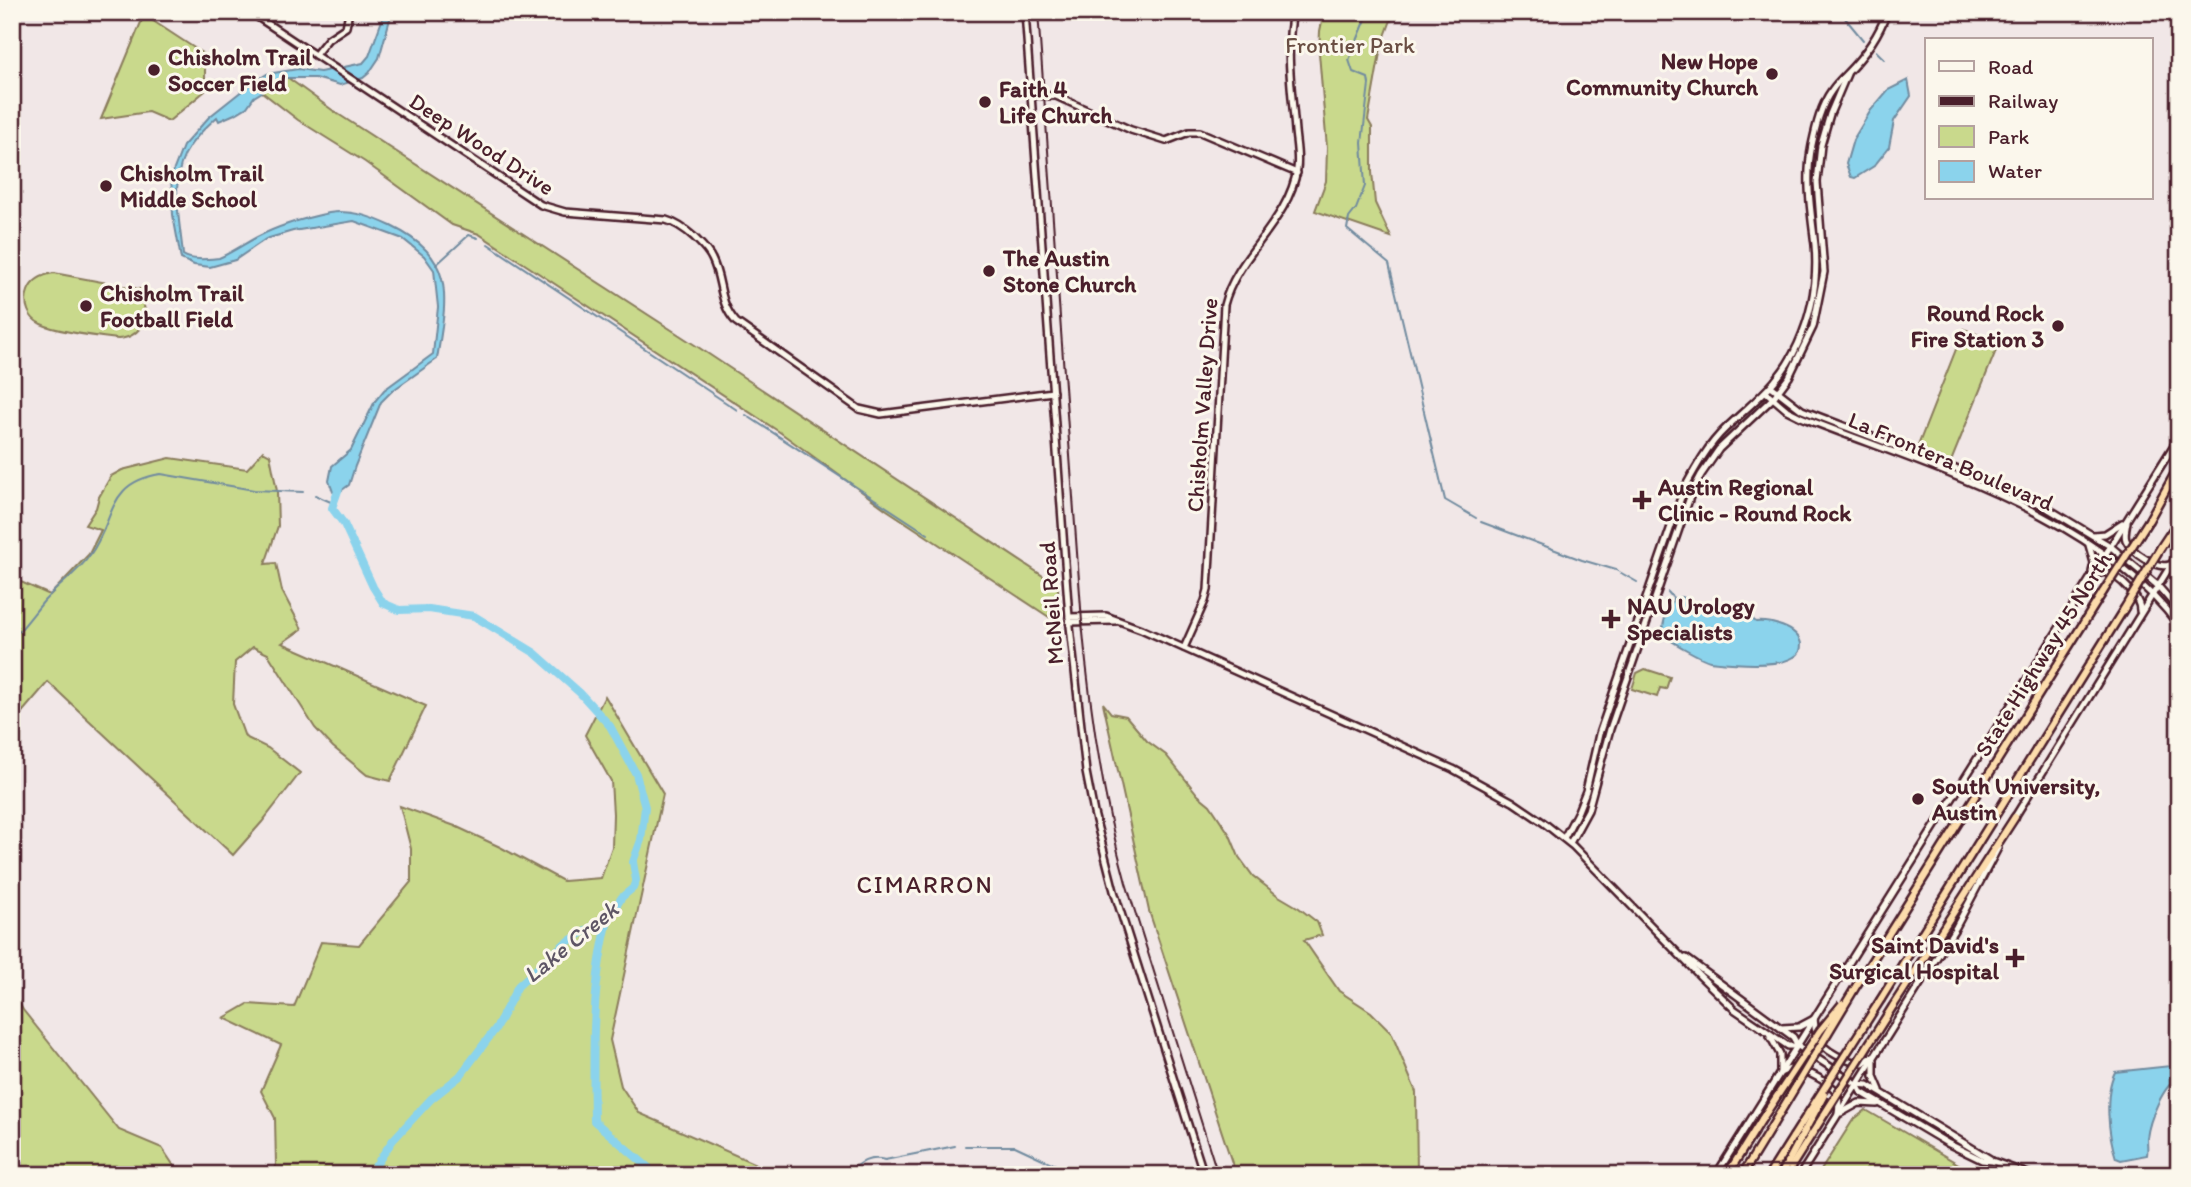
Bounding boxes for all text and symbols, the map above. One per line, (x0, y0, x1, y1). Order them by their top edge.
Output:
park label: Frontier Park (1285, 31, 1415, 59)
legend (1925, 38, 2152, 200)
place label: Chisholm Trail Soccer Field (168, 43, 312, 97)
place label: New Hope Community Church (1566, 47, 1759, 101)
text: Road (1988, 54, 2034, 79)
marker: Chisholm Trail Soccer Field (146, 62, 162, 78)
marker: New Hope Community Church (1764, 66, 1780, 82)
place label: Faith 4 Life Church (999, 75, 1113, 129)
street label: Deep Wood Drive (404, 87, 560, 201)
text: Railway (1988, 88, 2058, 113)
marker: Faith 4 Life Church (977, 94, 993, 110)
text: Park (1988, 124, 2030, 149)
text: Water (1988, 158, 2042, 183)
place label: Chisholm Trail Middle School (120, 159, 264, 213)
marker: Chisholm Trail Middle School (98, 178, 114, 194)
place label: The Austin Stone Church (1002, 244, 1137, 298)
marker: The Austin Stone Church (981, 263, 997, 279)
place label: Chisholm Trail Football Field (100, 279, 244, 333)
street label: Chisholm Valley Drive (1181, 297, 1223, 513)
marker: Chisholm Trail Football Field (78, 298, 94, 314)
place label: Round Rock Fire Station 3 (1911, 299, 2045, 353)
marker: Round Rock Fire Station 3 (2050, 318, 2066, 334)
street label: La Frontera Boulevard (1844, 405, 2058, 517)
place label: Austin Regional Clinic - Round Rock (1657, 473, 1852, 527)
marker: Austin Regional Clinic - Round Rock (1632, 490, 1652, 510)
street label: McNeil Road (1033, 540, 1069, 665)
street label: State Highway 45 North (1969, 546, 2117, 762)
place label: NAU Urology Specialists (1627, 592, 1755, 646)
marker: NAU Urology Specialists (1601, 609, 1621, 629)
place label: South University, Austin (1931, 772, 2100, 826)
marker: South University, Austin (1910, 791, 1926, 807)
district label: CIMARRON (856, 870, 994, 899)
water label: Lake Creek (517, 894, 625, 989)
place label: Saint David's Surgical Hospital (1829, 931, 1999, 985)
marker: Saint David's Surgical Hospital (2005, 948, 2025, 968)

